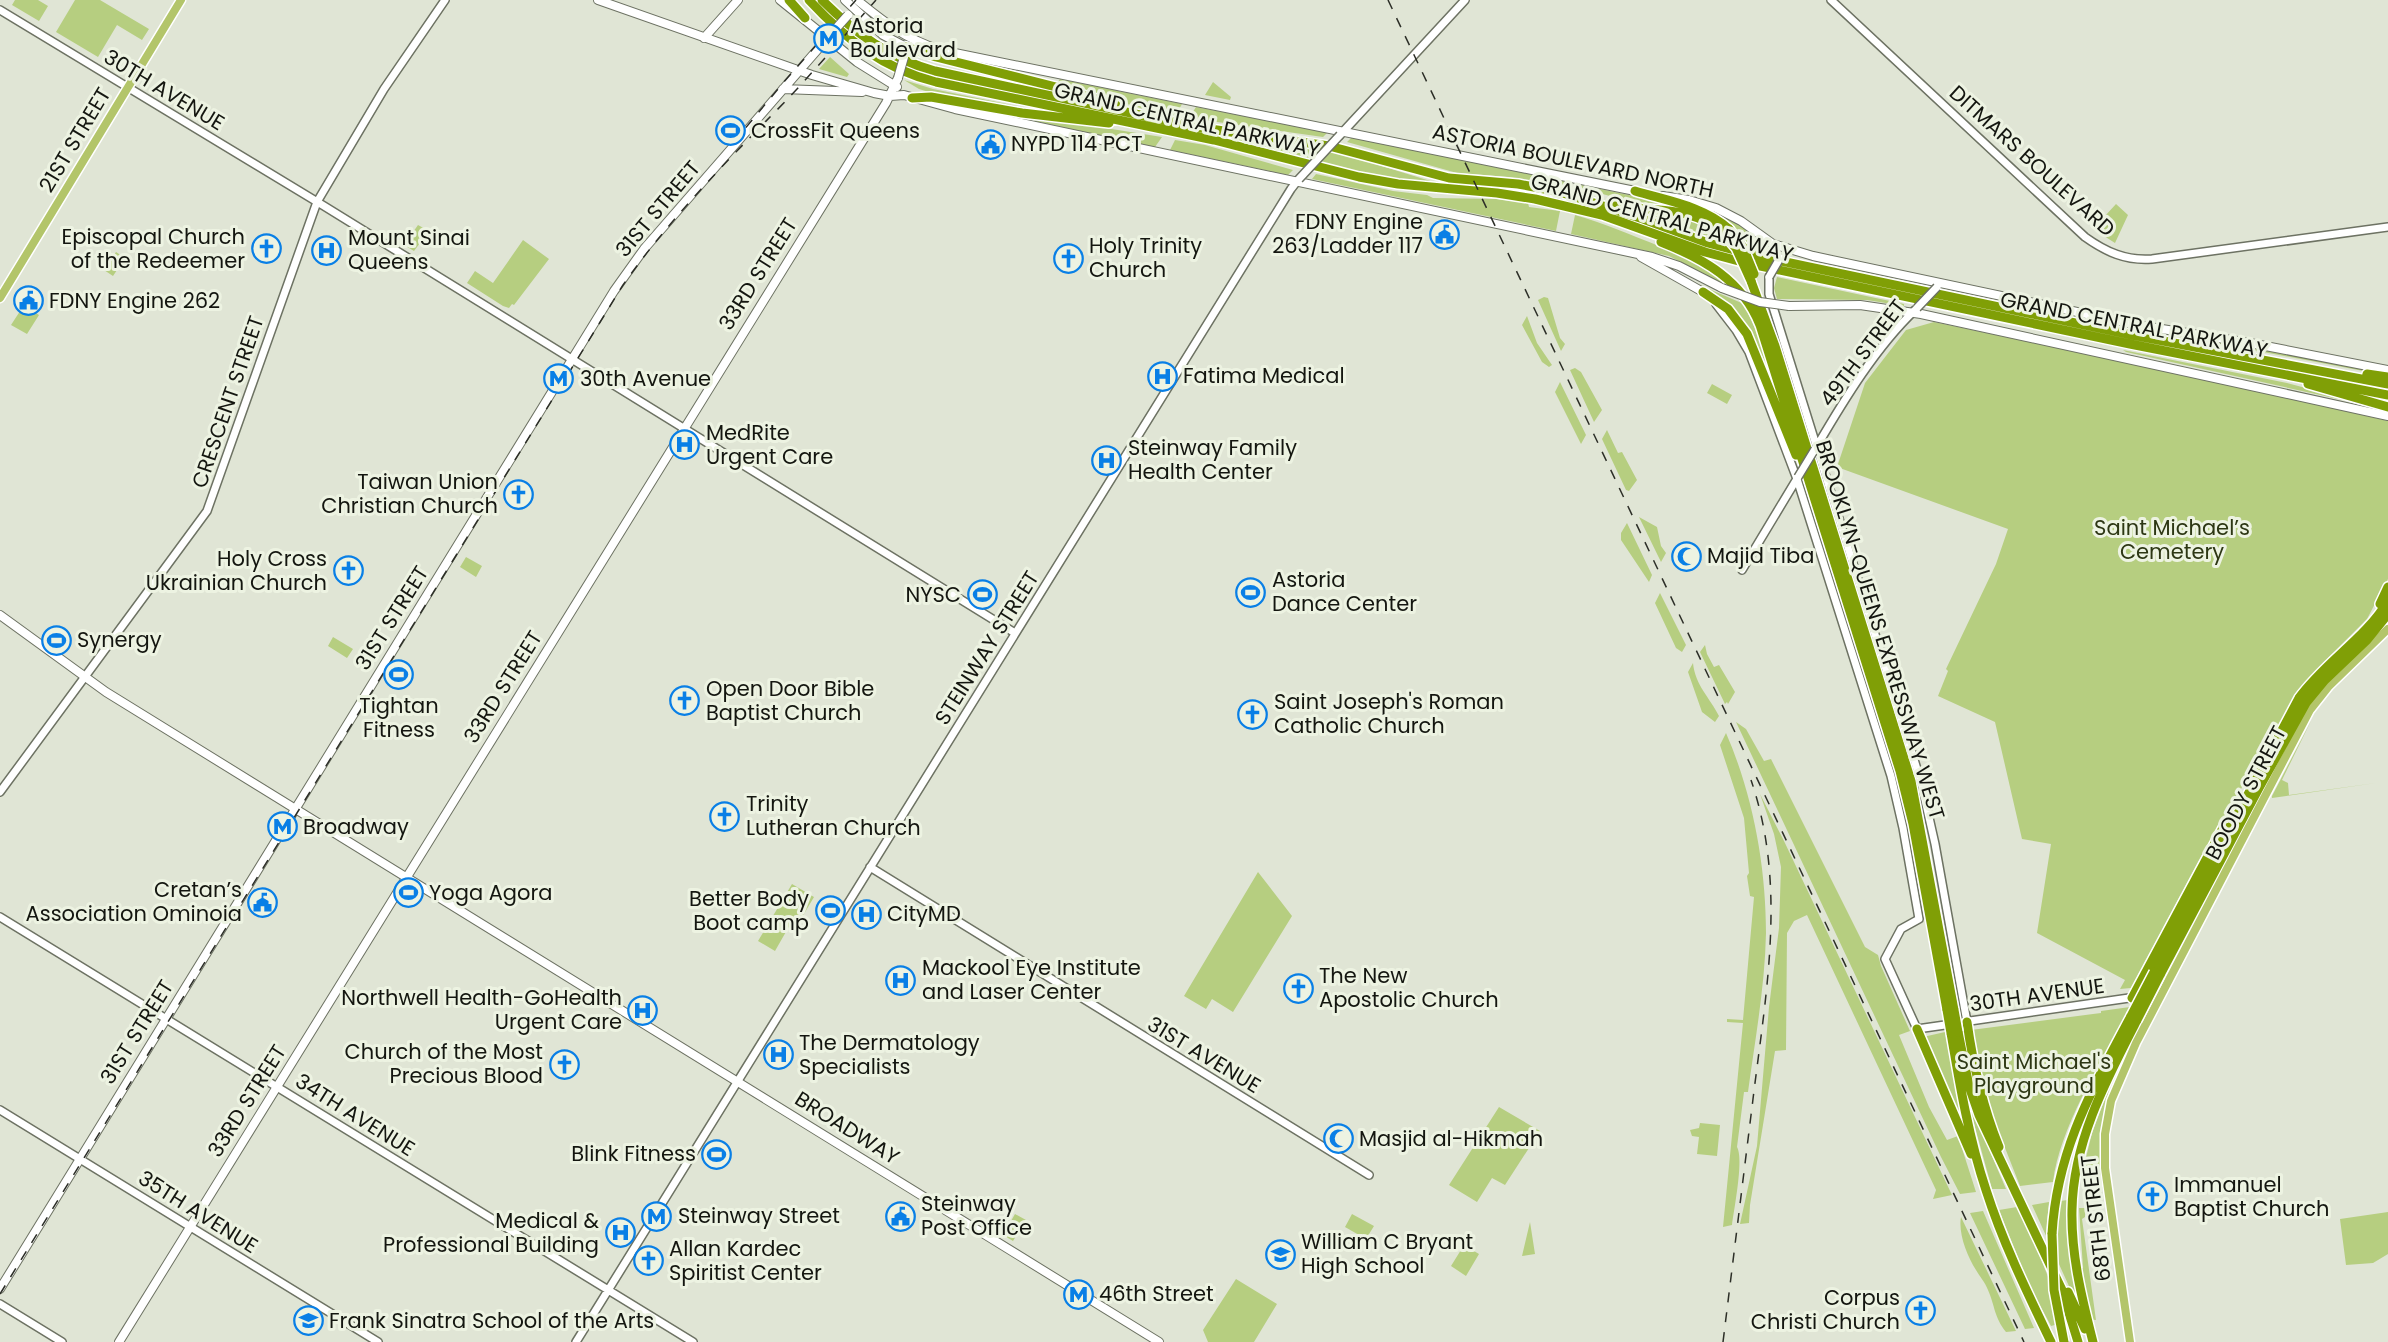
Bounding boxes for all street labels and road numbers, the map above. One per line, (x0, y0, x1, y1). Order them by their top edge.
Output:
street label: 30TH AVENUE (99, 42, 230, 137)
street label: GRAND CENTRAL PARKWAY (1051, 75, 1323, 164)
street label: DITMARS BOULEVARD (1943, 78, 2121, 243)
street label: 21ST STREET (32, 82, 117, 198)
street label: ASTORIA BOULEVARD NORTH (1430, 116, 1716, 205)
street label: 31ST STREET (609, 154, 707, 263)
street label: GRAND CENTRAL PARKWAY (1528, 166, 1797, 269)
street label: 33RD STREET (712, 212, 804, 335)
street label: GRAND CENTRAL PARKWAY (1998, 284, 2270, 365)
street label: 49TH STREET (1813, 293, 1912, 412)
street label: CRESCENT STREET (184, 312, 271, 492)
street label: BROOKLYN-QUEENS EXPRESSWAY WEST (1809, 436, 1952, 823)
street label: 31ST STREET (348, 560, 435, 675)
street label: STEINWAY STREET (928, 565, 1046, 730)
street label: 33RD STREET (457, 625, 549, 748)
street label: BOODY STREET (2198, 721, 2293, 865)
street label: 30TH AVENUE (1968, 971, 2106, 1018)
street label: 31ST STREET (93, 974, 180, 1089)
street label: 31ST AVENUE (1142, 1009, 1266, 1100)
street label: 33RD STREET (201, 1039, 293, 1162)
street label: 34TH AVENUE (290, 1066, 421, 1163)
street label: BROADWAY (790, 1084, 905, 1171)
street label: 68TH STREET (2073, 1153, 2118, 1283)
street label: 35TH AVENUE (133, 1163, 264, 1260)

